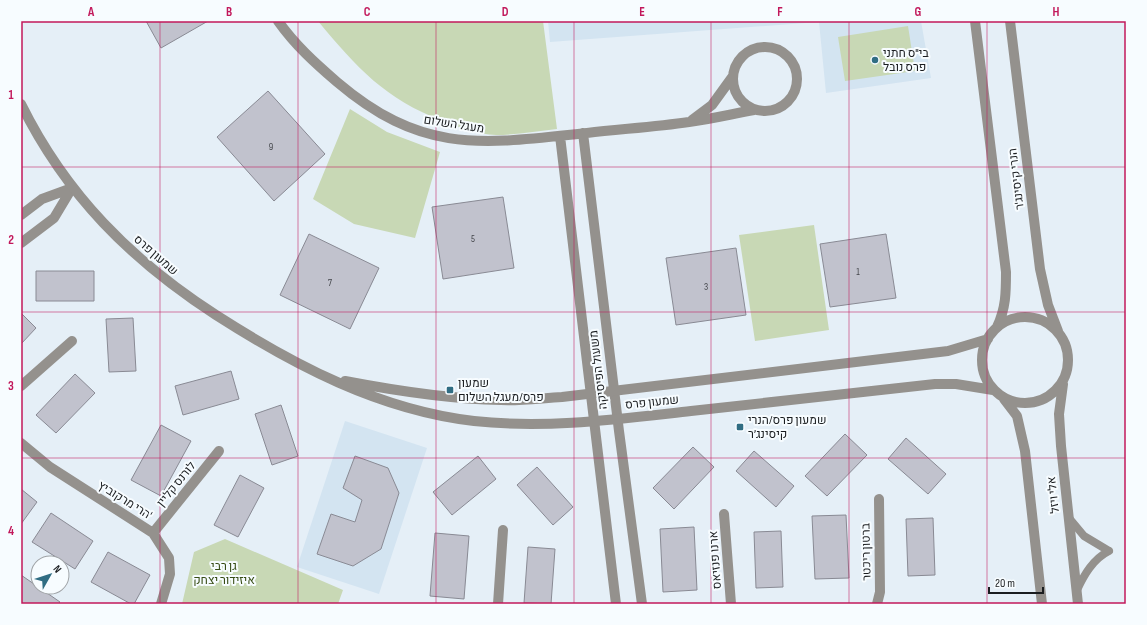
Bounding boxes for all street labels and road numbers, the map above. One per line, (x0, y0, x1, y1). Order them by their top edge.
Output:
street label: מעגל השלום (423, 112, 485, 137)
street label: הנרי קיסינג'ר (1005, 147, 1028, 211)
street label: שמעון פרס (130, 232, 181, 279)
street label: משעול הפיסיקה (586, 329, 611, 410)
street label: שמעון פרס (624, 392, 680, 413)
street label: לורנס קליין (154, 459, 199, 510)
street label: אלי ויזל (1044, 475, 1063, 514)
street label: הרי מרקוביץ' (95, 478, 155, 523)
street label: ברטון ריכטר (858, 522, 875, 581)
street label: ארנו פנזיאס (706, 530, 725, 590)

